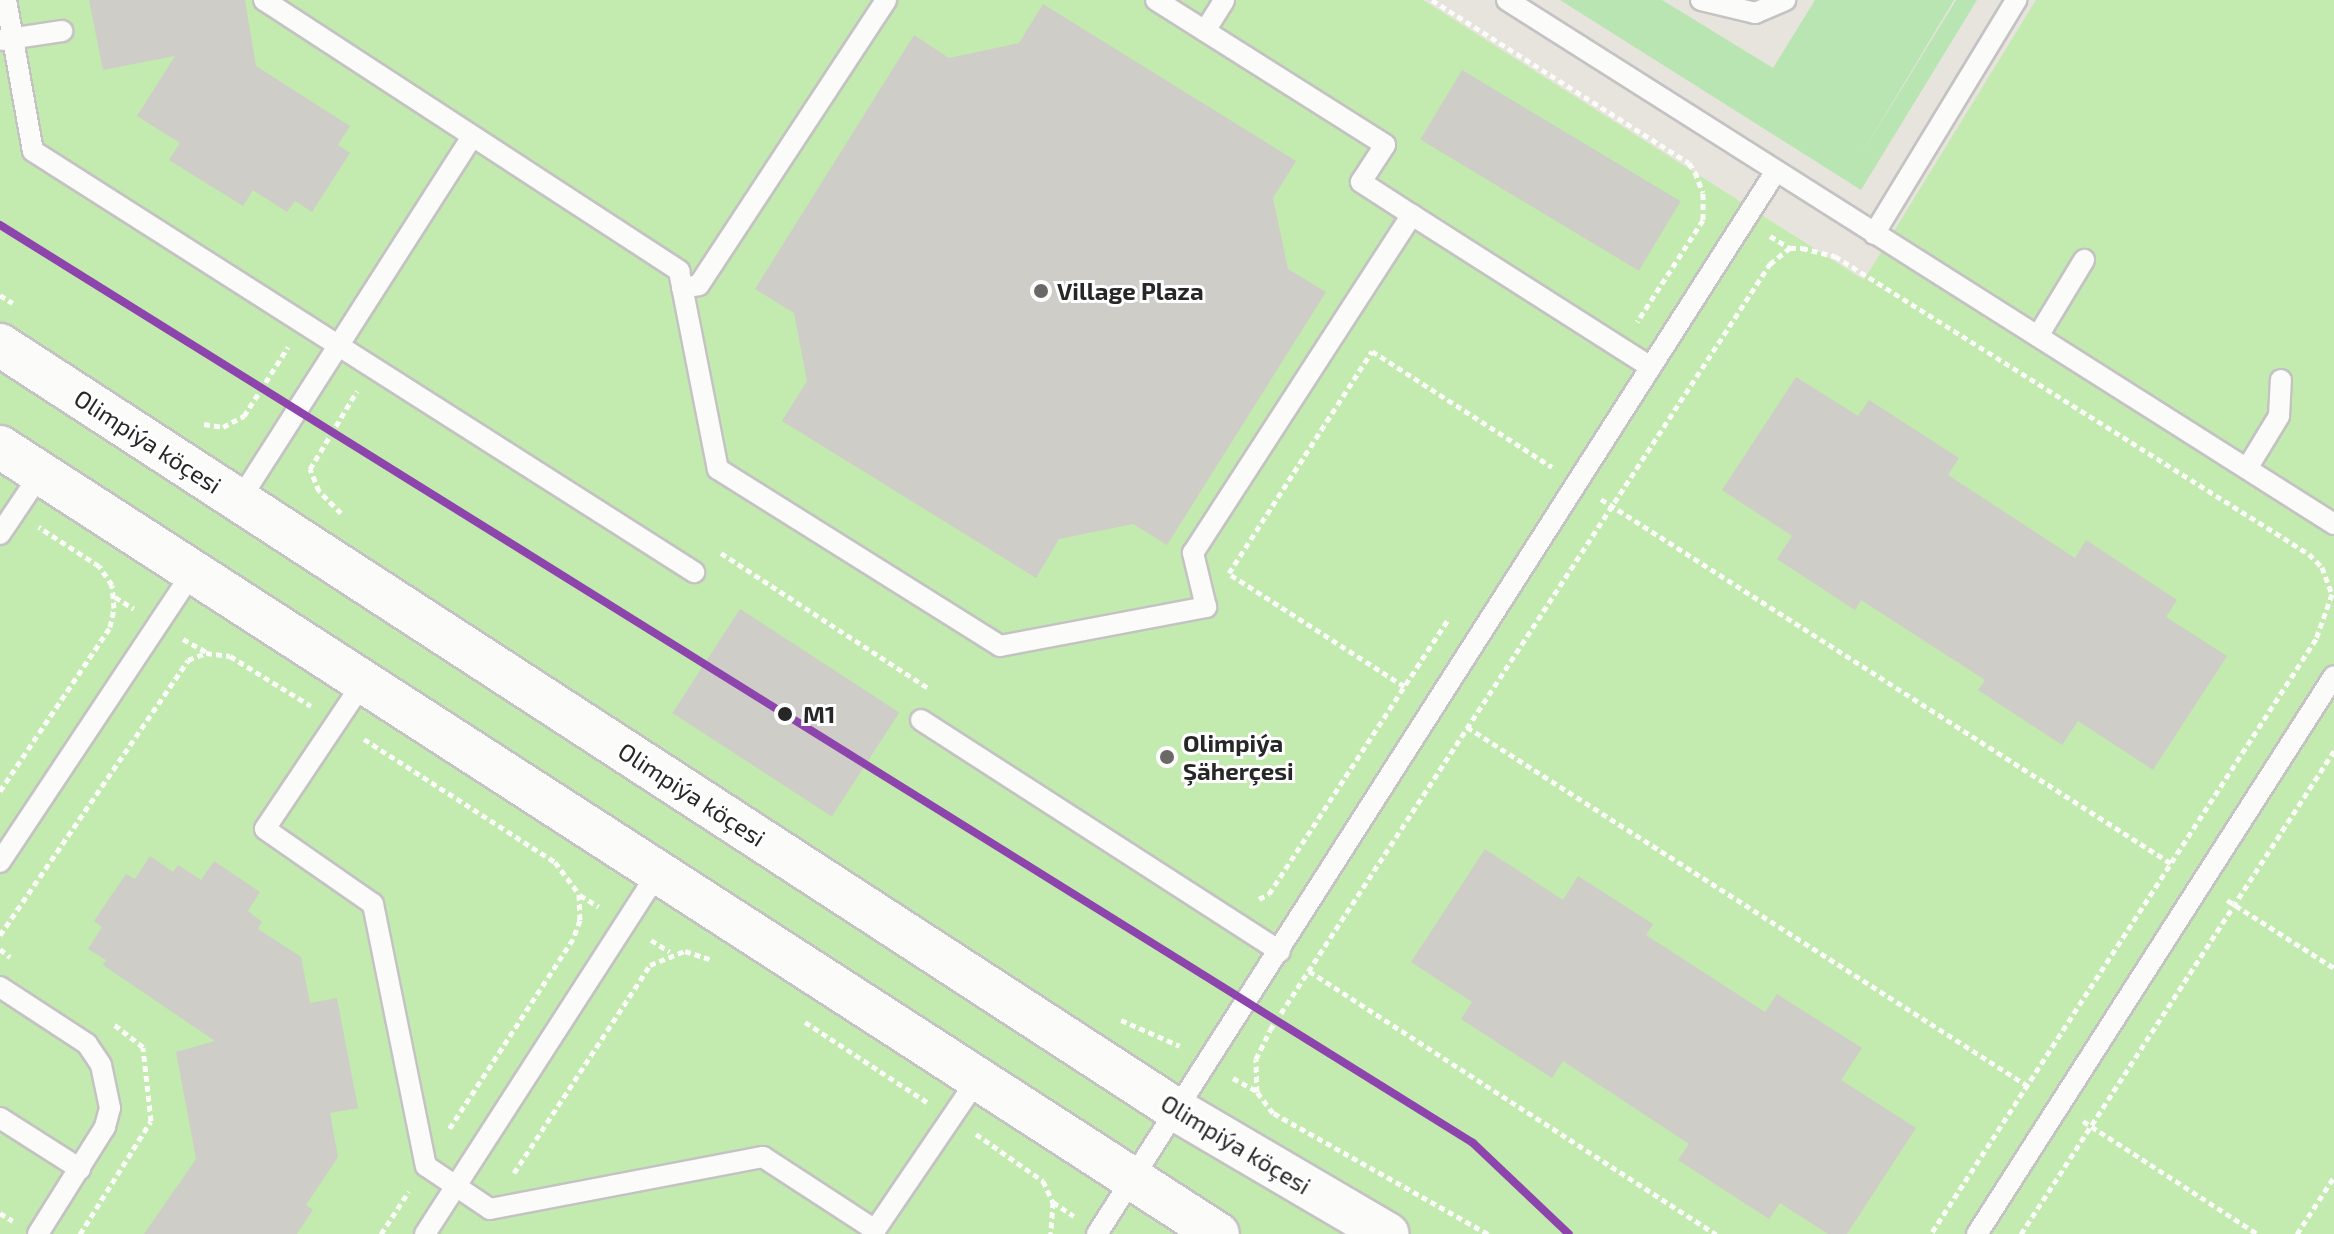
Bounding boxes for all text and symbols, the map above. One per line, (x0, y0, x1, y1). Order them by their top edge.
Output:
place label: Village Plaza (1057, 277, 1204, 305)
marker: Village Plaza (1032, 282, 1050, 300)
street label: Olimpiýa köçesi (69, 383, 227, 499)
place label: M1 (803, 700, 835, 728)
marker: M1 (774, 703, 796, 725)
place label: Olimpiýa Şäherçesi (1183, 729, 1294, 785)
street label: Olimpiýa köçesi (613, 736, 771, 852)
marker: Olimpiýa Şäherçesi (1158, 748, 1176, 766)
street label: Olimpiýa köçesi (1156, 1088, 1316, 1200)

